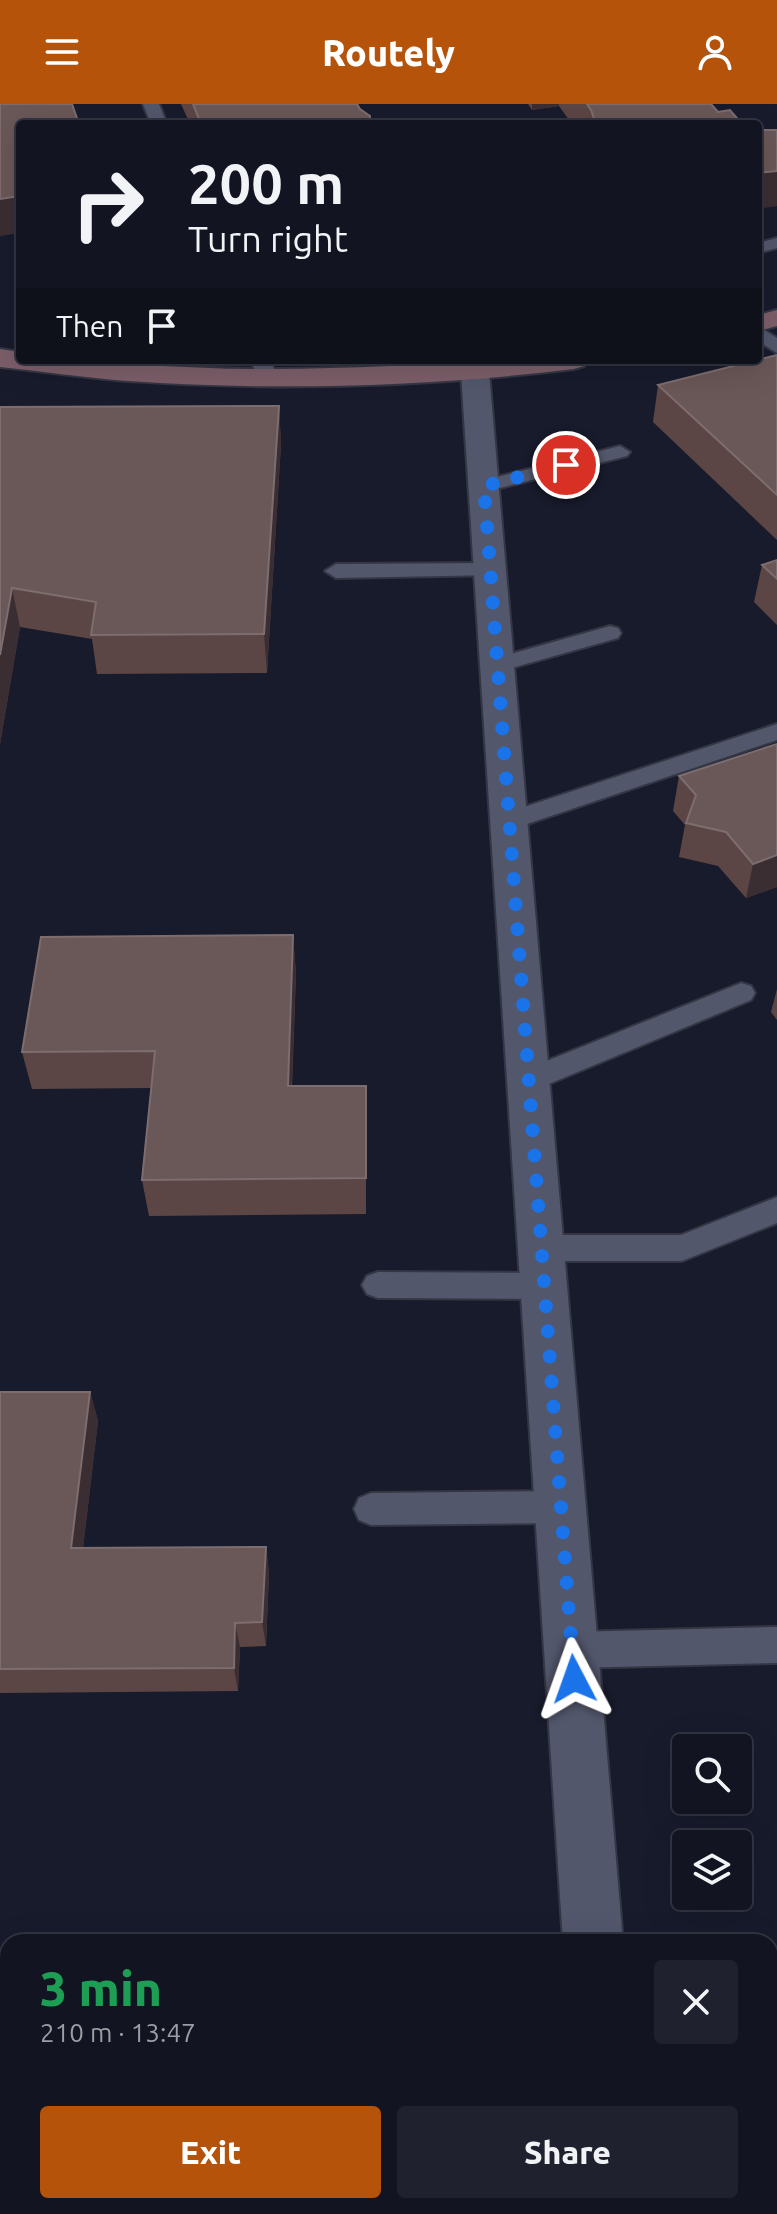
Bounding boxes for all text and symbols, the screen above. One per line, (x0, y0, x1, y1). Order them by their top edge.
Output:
icon: menu (40, 30, 84, 74)
icon: person (693, 30, 737, 74)
text: Routely (322, 32, 455, 73)
icon: right (56, 152, 160, 256)
text: 200 m (188, 152, 344, 215)
text: Turn right (188, 218, 348, 259)
icon: arrive (140, 304, 184, 348)
text: Then (56, 309, 124, 343)
pin (532, 431, 600, 499)
icon: arrive (544, 443, 588, 487)
position arrow (532, 1637, 616, 1721)
map controls (672, 1734, 752, 1910)
button: search (672, 1734, 752, 1814)
button: layers (672, 1830, 752, 1910)
button: close (654, 1960, 738, 2044)
text: 3 min (40, 1961, 162, 2015)
text: 210 m · 13:47 (40, 2018, 196, 2047)
button: Exit (40, 2106, 381, 2198)
button: Share (397, 2106, 738, 2198)

